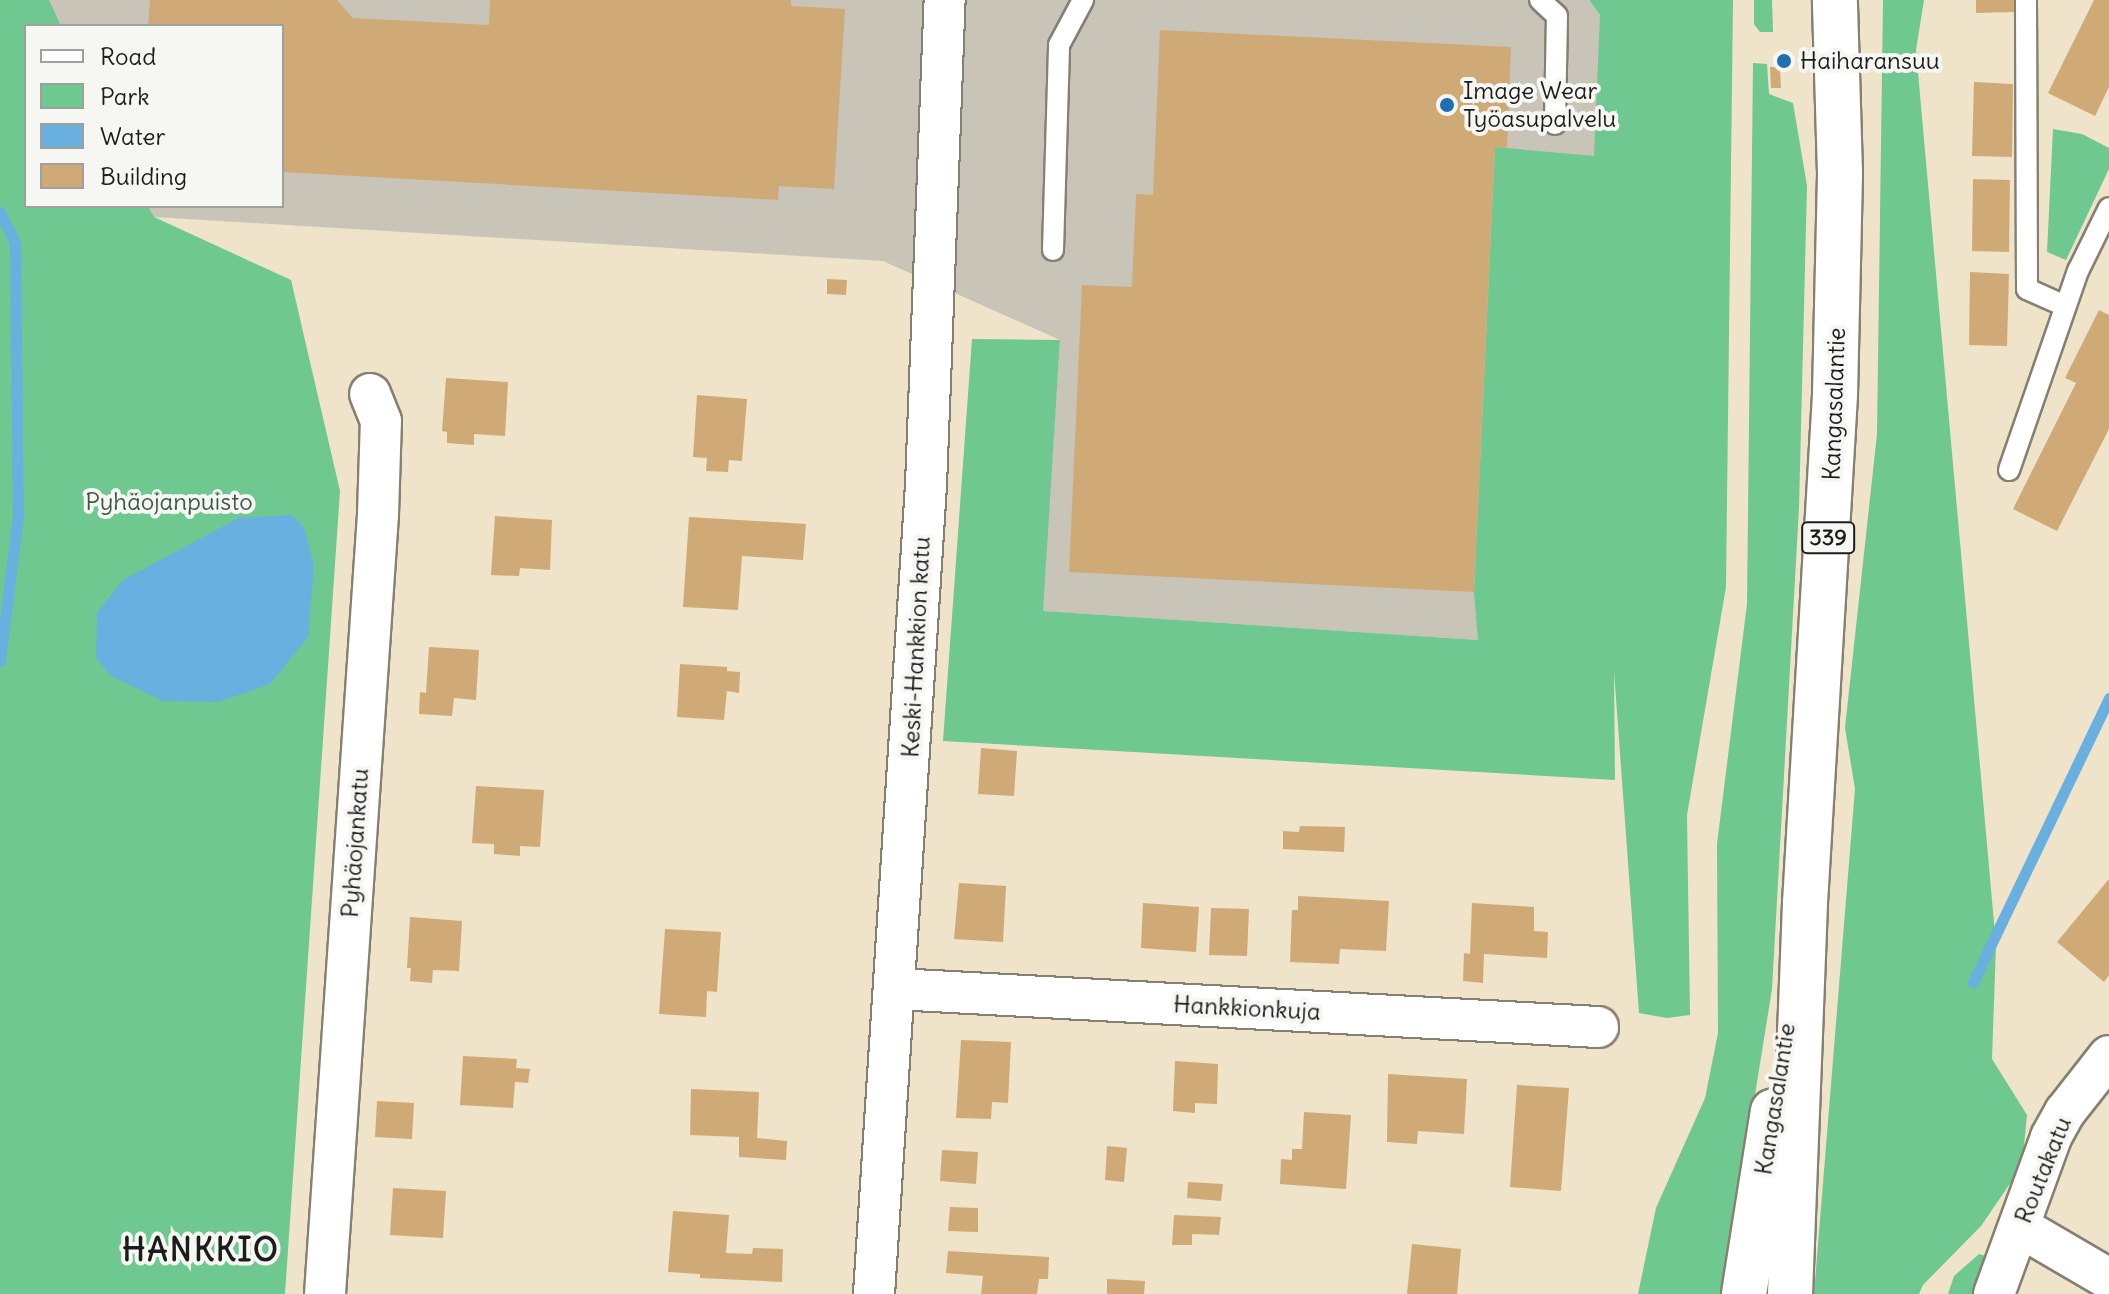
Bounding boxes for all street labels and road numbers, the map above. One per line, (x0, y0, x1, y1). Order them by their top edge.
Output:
street label: Kangasalantie (1817, 327, 1851, 481)
road number: 339 (1800, 520, 1856, 556)
street label: Keski-Hankkion katu (896, 536, 936, 758)
street label: Pyhäojankatu (335, 767, 375, 919)
street label: Hankkionkuja (1173, 990, 1321, 1026)
street label: Kangasalantie (1749, 1021, 1801, 1177)
street label: Routakatu (2009, 1113, 2077, 1227)

